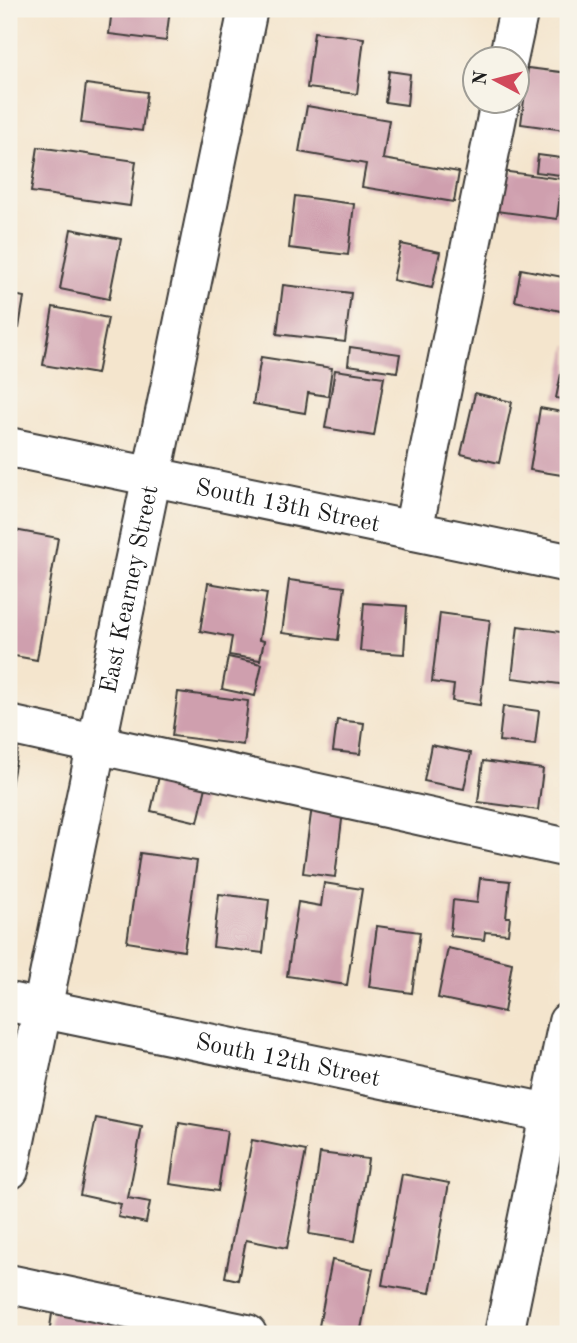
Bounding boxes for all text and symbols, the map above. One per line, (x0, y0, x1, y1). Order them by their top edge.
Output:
north arrow (462, 46, 532, 116)
text: N (471, 69, 492, 87)
street label: South 13th Street (193, 476, 382, 538)
street label: East Kearney Street (97, 483, 164, 696)
street label: South 12th Street (193, 1031, 382, 1092)

